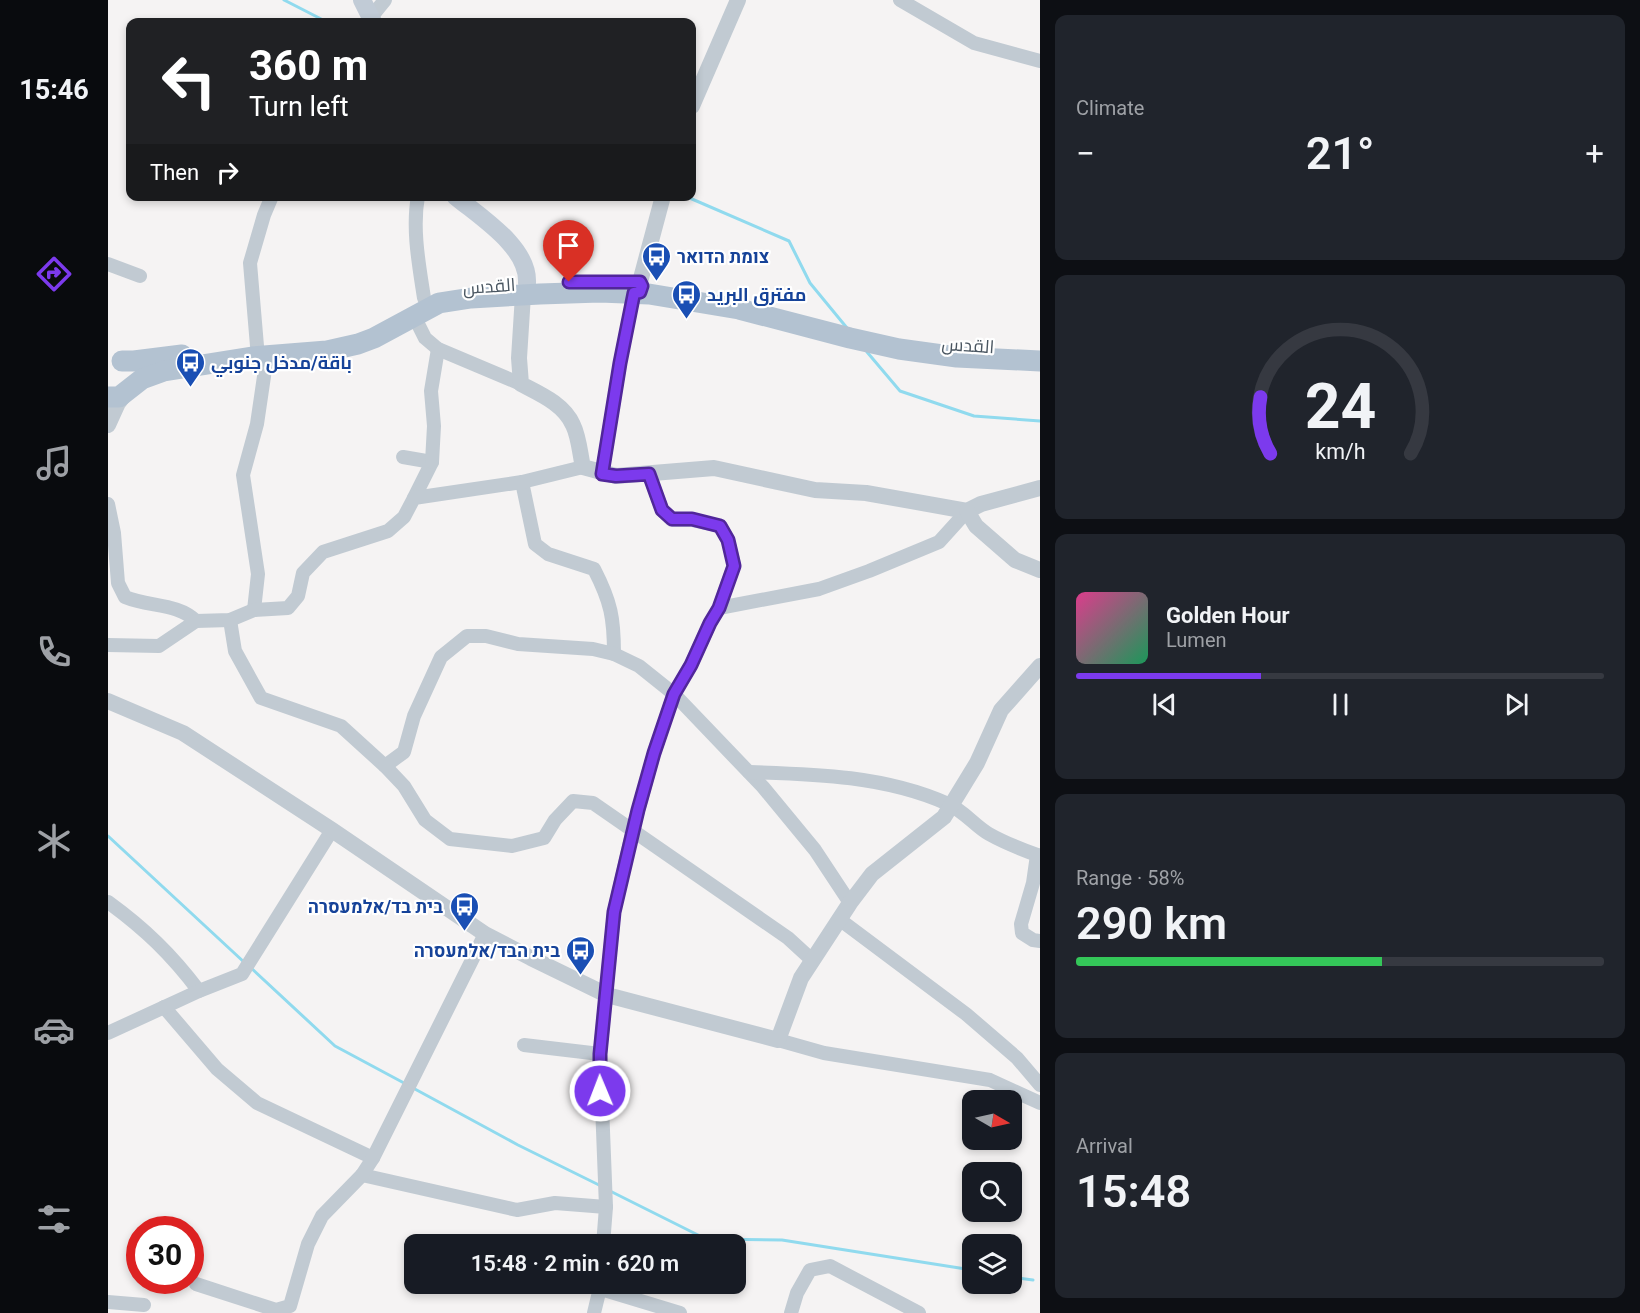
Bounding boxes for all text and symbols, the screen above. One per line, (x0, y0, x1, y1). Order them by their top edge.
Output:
text: 360 m (249, 41, 368, 90)
icon: left (150, 42, 228, 120)
text: 15:46 (19, 74, 89, 106)
text: Turn left (249, 91, 349, 123)
text: Climate (1076, 96, 1144, 120)
text: 21° (1306, 127, 1374, 180)
text: − (1076, 134, 1095, 173)
text: + (1585, 134, 1604, 173)
icon: right (211, 156, 244, 189)
text: Then (150, 160, 199, 185)
pin (543, 220, 594, 282)
icon: arrive (552, 229, 585, 262)
bus stop icon: צומת הדואר (640, 240, 672, 282)
place label: צומת הדואר (677, 246, 770, 267)
icon: directions (33, 253, 75, 295)
street label: القدس (462, 274, 516, 299)
bus stop icon: مفترق البريد (670, 278, 702, 320)
place label: مفترق البريد (707, 284, 807, 306)
street label: القدس (941, 333, 995, 358)
bus stop icon: باقة/مدخل جنوبي (174, 346, 206, 388)
place label: باقة/مدخل جنوبي (211, 352, 352, 378)
text: 24 (1304, 370, 1376, 443)
text: km/h (1315, 439, 1365, 464)
icon: music (33, 442, 75, 484)
text: Golden Hour (1166, 603, 1290, 628)
text: Lumen (1166, 628, 1227, 652)
icon: phone (33, 631, 75, 673)
icon: previous (1148, 688, 1181, 721)
icon: pause (1324, 688, 1357, 721)
icon: next (1500, 688, 1533, 721)
icon: climate (33, 820, 75, 862)
text: Range · 58% (1076, 866, 1184, 890)
bus stop icon: בית בד/אלמעסרה (448, 890, 480, 932)
place label: בית בד/אלמעסרה (308, 896, 443, 917)
text: 290 km (1076, 897, 1227, 950)
bus stop icon: בית הבד/אלמעסרה (565, 934, 597, 976)
place label: בית הבד/אלמעסרה (414, 940, 560, 961)
icon: car (33, 1009, 75, 1051)
position arrow (568, 1059, 632, 1123)
north arrow (962, 1090, 1022, 1150)
map controls (962, 1090, 1022, 1294)
text: Arrival (1076, 1134, 1133, 1158)
button: search (962, 1162, 1022, 1222)
text: 15:48 (1076, 1165, 1191, 1218)
icon: filters (33, 1198, 75, 1240)
speed limit sign: 30 (126, 1216, 204, 1294)
button: layers (962, 1234, 1022, 1294)
text: 15:48 · 2 min · 620 m (471, 1251, 679, 1276)

